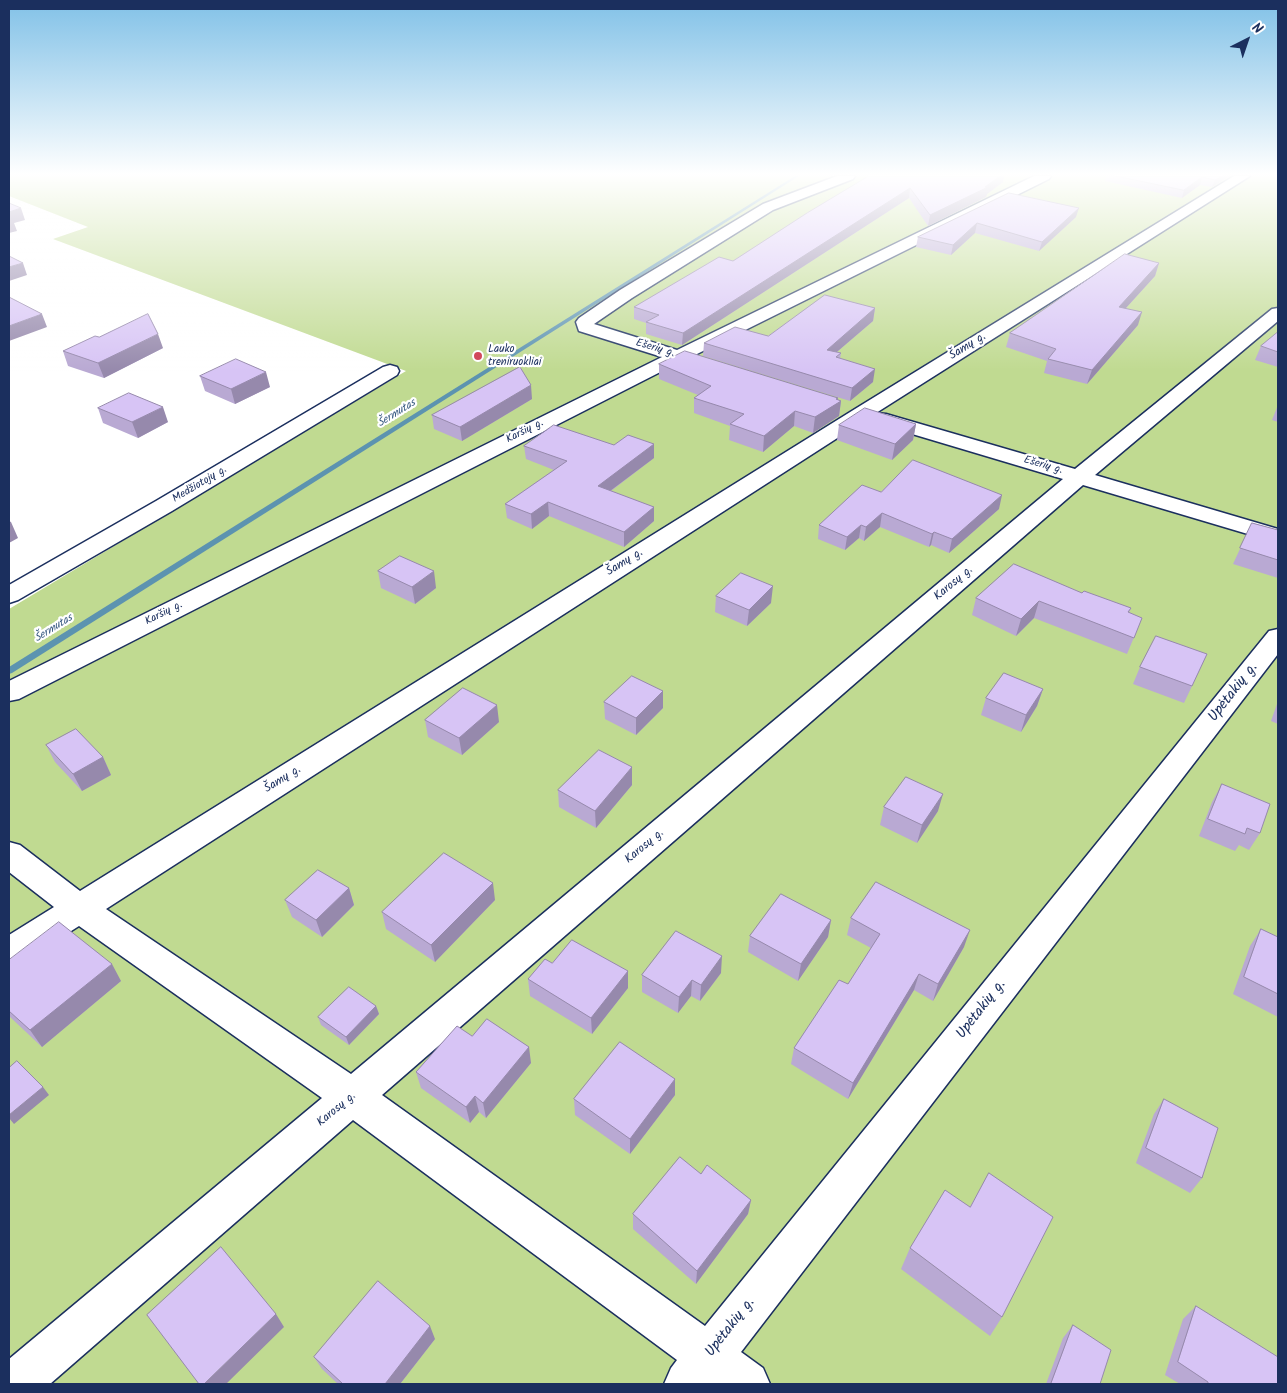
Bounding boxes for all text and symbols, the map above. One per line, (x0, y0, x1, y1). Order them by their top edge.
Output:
north arrow (1222, 15, 1272, 65)
text: N (1246, 17, 1267, 40)
street label: Šamų g. (947, 330, 989, 364)
street label: Ešerių g. (634, 337, 676, 361)
place label: Lauko treniruokliai (488, 343, 541, 369)
marker: Lauko treniruokliai (472, 350, 484, 362)
water label: Šermutas (375, 397, 419, 431)
street label: Karšių g. (504, 417, 546, 447)
street label: Ešerių g. (1022, 454, 1064, 478)
street label: Medžiotojų g. (170, 464, 230, 506)
street label: Šamų g. (604, 546, 646, 580)
street label: Karosų g. (932, 564, 976, 604)
street label: Karšių g. (143, 599, 185, 629)
water label: Šermutas (32, 612, 76, 646)
street label: Upėtakių g. (1205, 660, 1263, 726)
street label: Šamų g. (262, 763, 304, 797)
street label: Karosų g. (623, 827, 667, 867)
street label: Upėtakių g. (953, 977, 1011, 1043)
street label: Karosų g. (315, 1090, 359, 1130)
street label: Upėtakių g. (702, 1295, 760, 1361)

